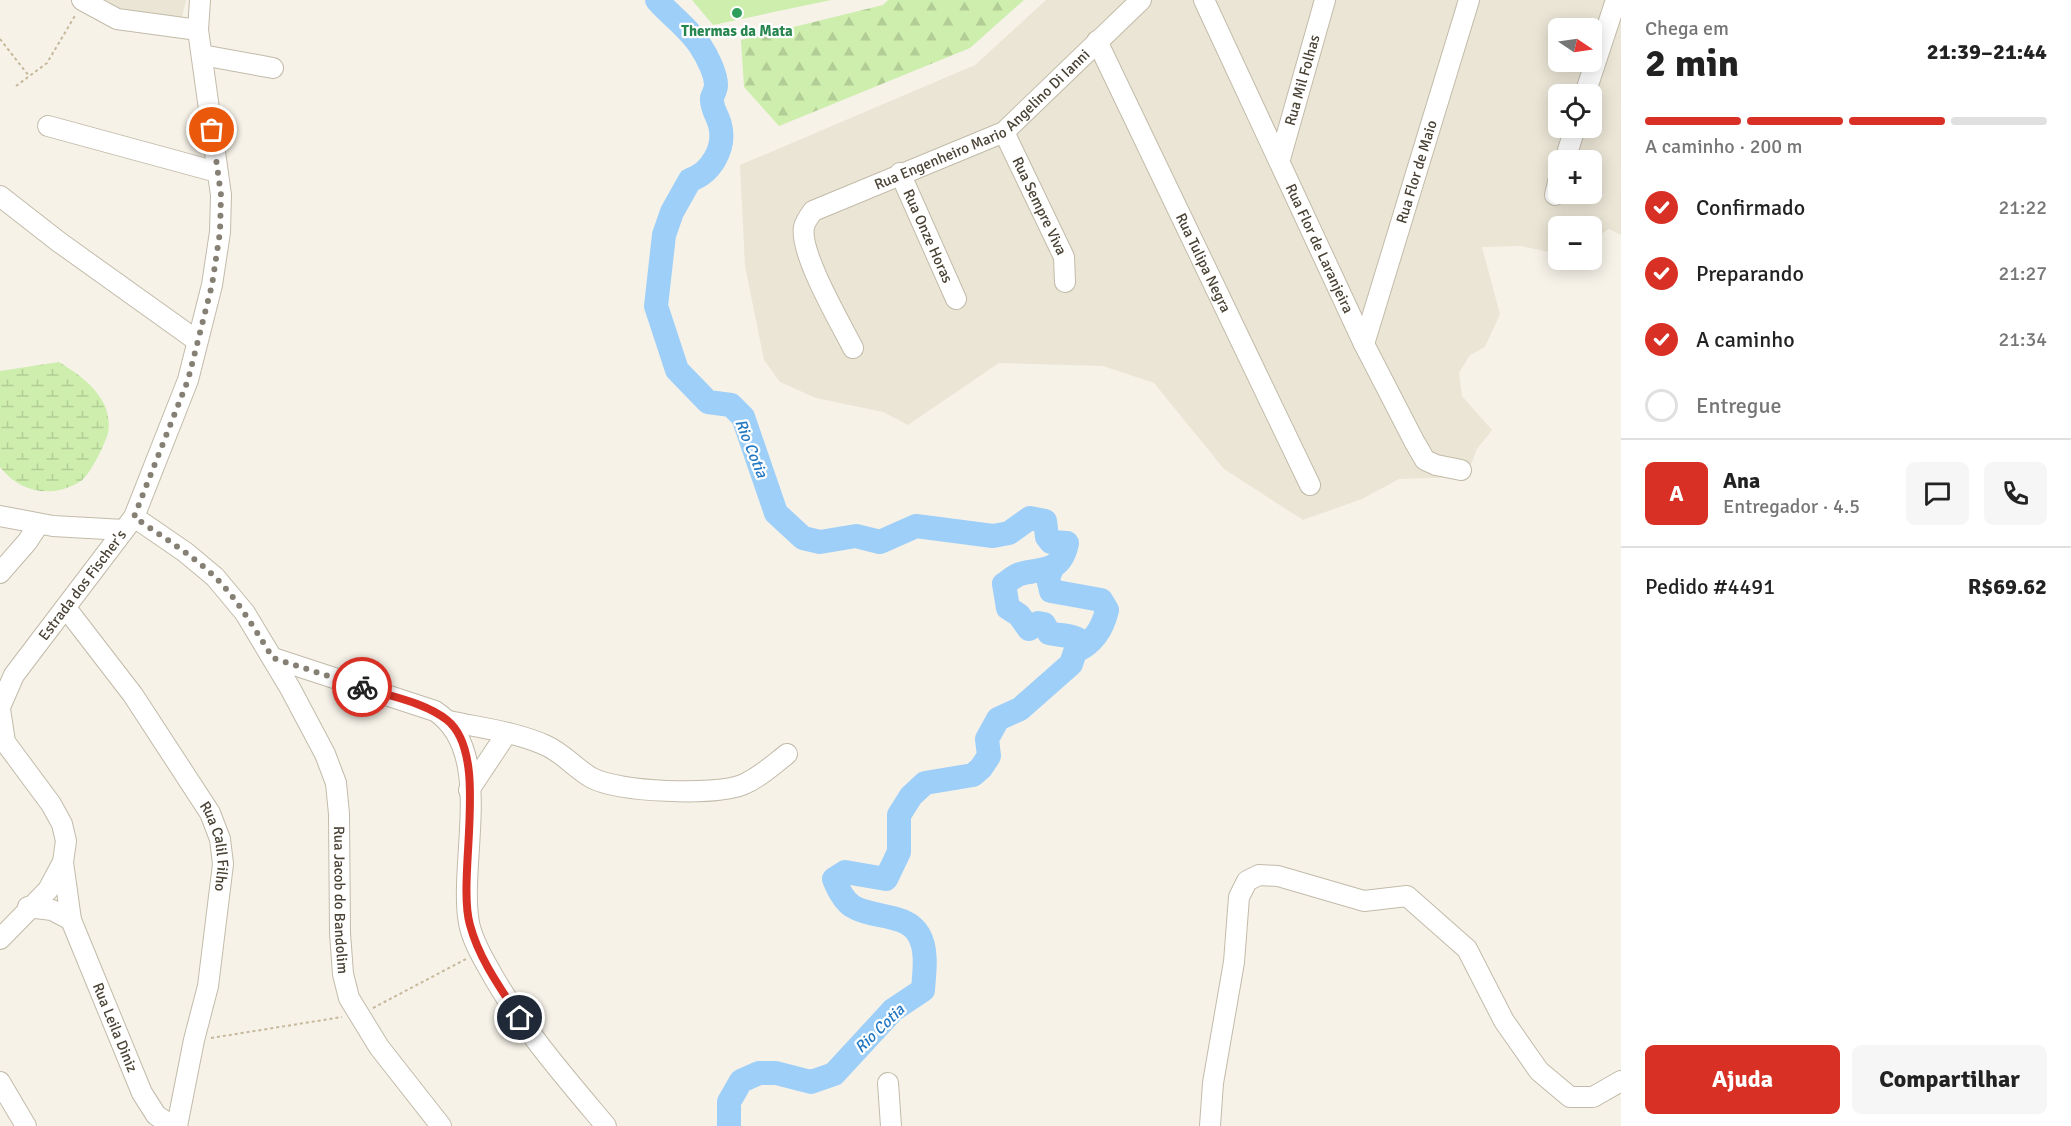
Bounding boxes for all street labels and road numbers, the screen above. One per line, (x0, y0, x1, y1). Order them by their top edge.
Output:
street label: Rua Mil Folhas (1281, 32, 1324, 128)
street label: Rua Engenheiro Mario Angelino Di Ianni (872, 45, 1093, 194)
street label: Rua Flor de Maio (1392, 118, 1441, 226)
street label: Rua Sempre Viva (1008, 154, 1071, 258)
street label: Rua Flor de Laranjeira (1282, 181, 1357, 316)
street label: Rua Onze Horas (899, 186, 957, 286)
street label: Rua Tulipa Negra (1172, 210, 1235, 315)
street label: Estrada dos Fischer's (35, 526, 130, 644)
street label: Rua Calil Filho (196, 798, 232, 893)
street label: Rua Jacob do Bandolim (330, 826, 352, 974)
street label: Rua Leila Diniz (89, 980, 142, 1075)

